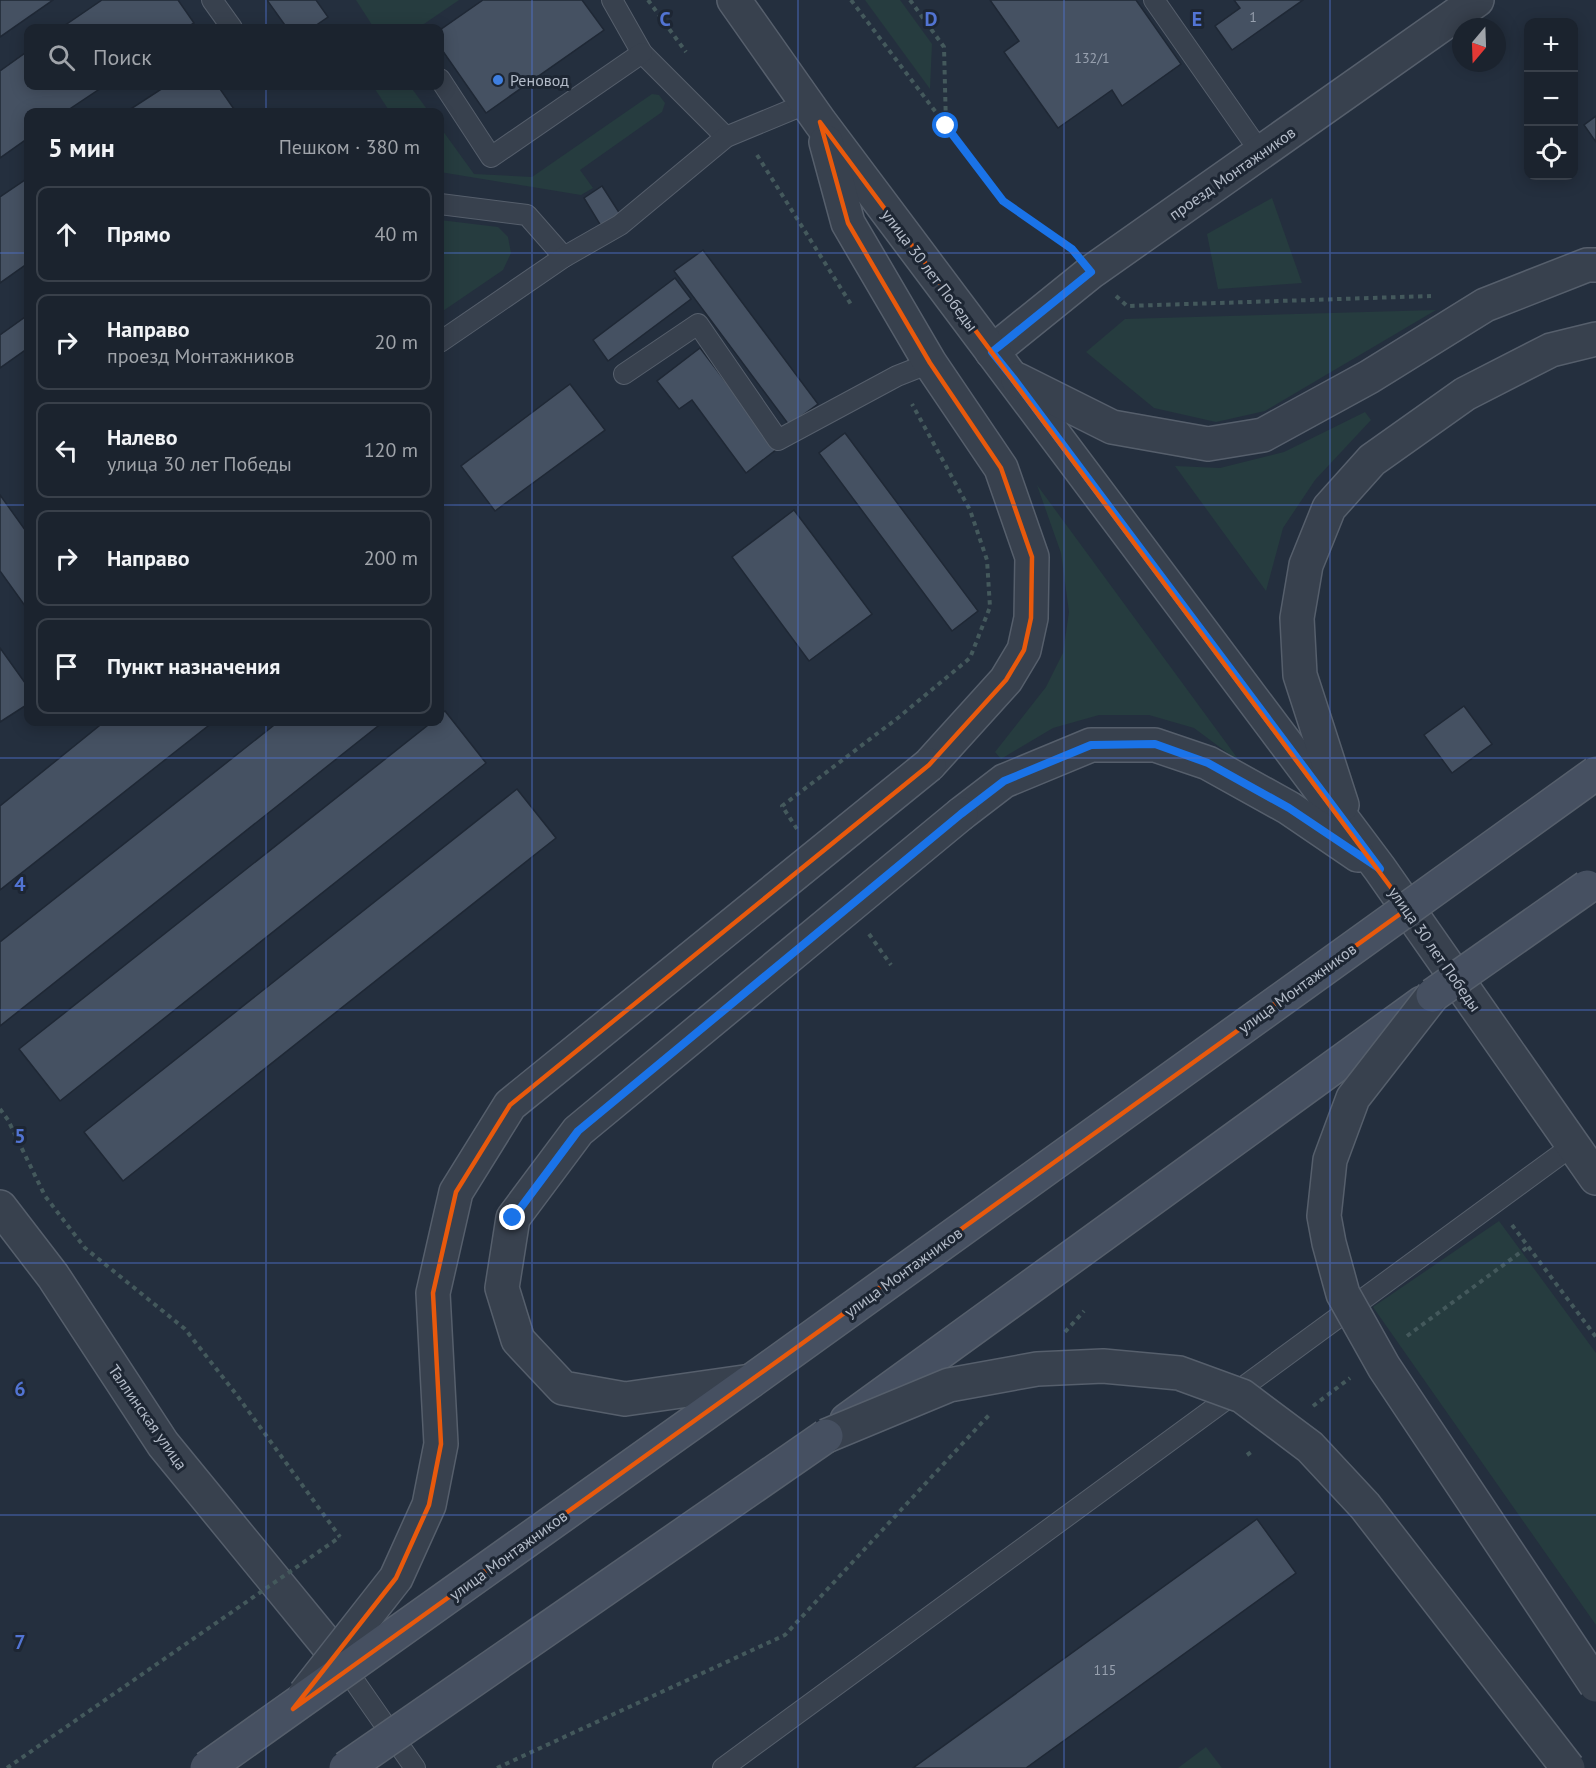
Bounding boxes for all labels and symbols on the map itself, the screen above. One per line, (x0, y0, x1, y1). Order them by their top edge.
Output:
text: C (659, 6, 671, 32)
text: D (925, 6, 938, 32)
text: E (1192, 6, 1202, 32)
house number: 1 (1249, 8, 1257, 26)
north arrow (1452, 18, 1506, 72)
house number: 132/1 (1074, 49, 1110, 67)
place label: Реновод (510, 70, 569, 90)
marker: Реновод (491, 73, 505, 87)
route start (932, 112, 958, 138)
street label: проезд Монтажников (1165, 122, 1299, 224)
street label: улица 30 лет Победы (878, 205, 982, 335)
text: 4 (14, 871, 26, 897)
street label: улица 30 лет Победы (1384, 883, 1486, 1015)
street label: улица Монтажников (1234, 938, 1360, 1038)
text: 5 (14, 1123, 26, 1149)
route end (499, 1204, 525, 1230)
street label: улица Монтажников (840, 1222, 966, 1322)
street label: Таллинская улица (104, 1361, 192, 1473)
text: 6 (14, 1376, 26, 1402)
street label: улица Монтажников (445, 1505, 571, 1605)
text: 7 (14, 1629, 26, 1655)
house number: 115 (1094, 1661, 1116, 1679)

